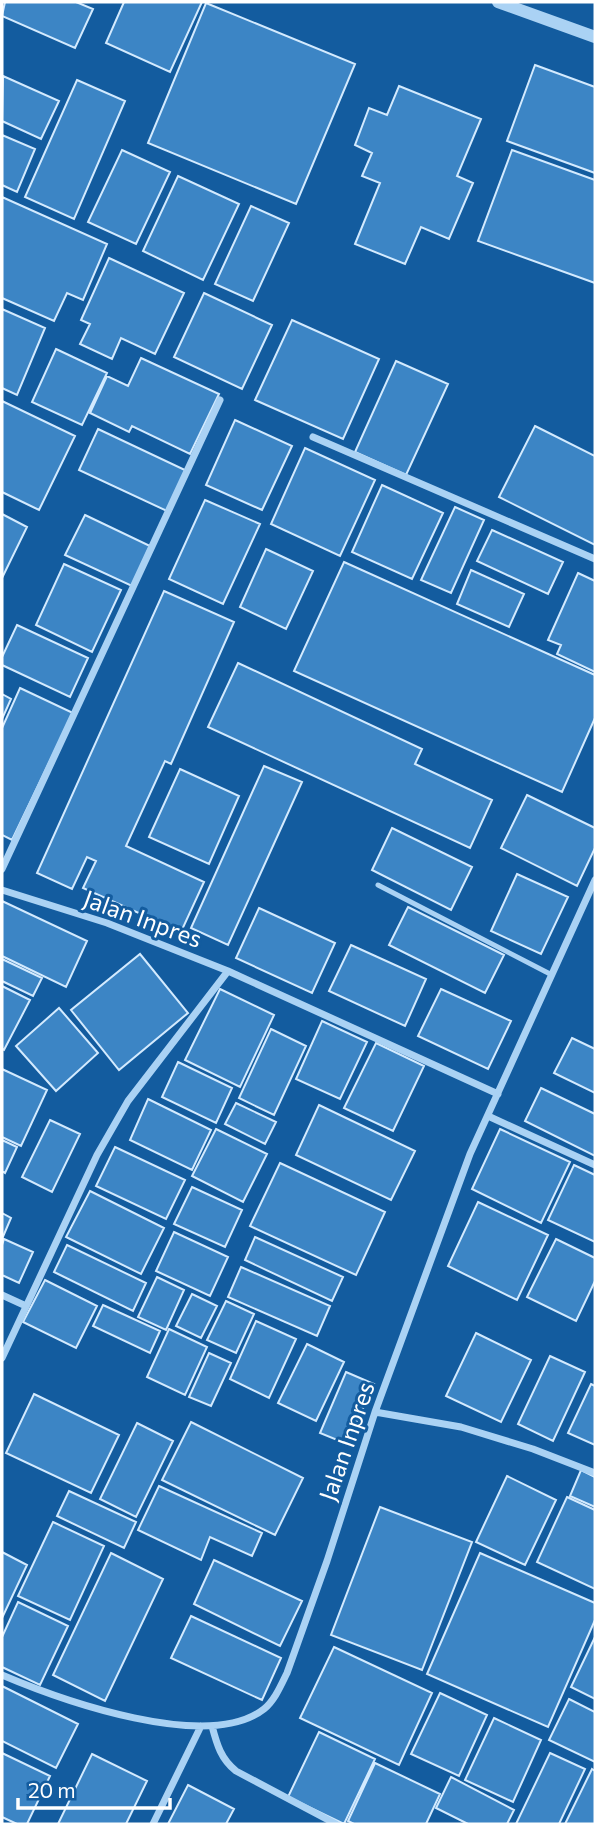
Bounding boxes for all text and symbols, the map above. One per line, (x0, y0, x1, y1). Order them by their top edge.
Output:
street label: Jalan Inpres (80, 883, 206, 953)
street label: Jalan Inpres (312, 1378, 380, 1504)
scale bar (18, 1766, 170, 1810)
text: 20 m (28, 1777, 76, 1802)

